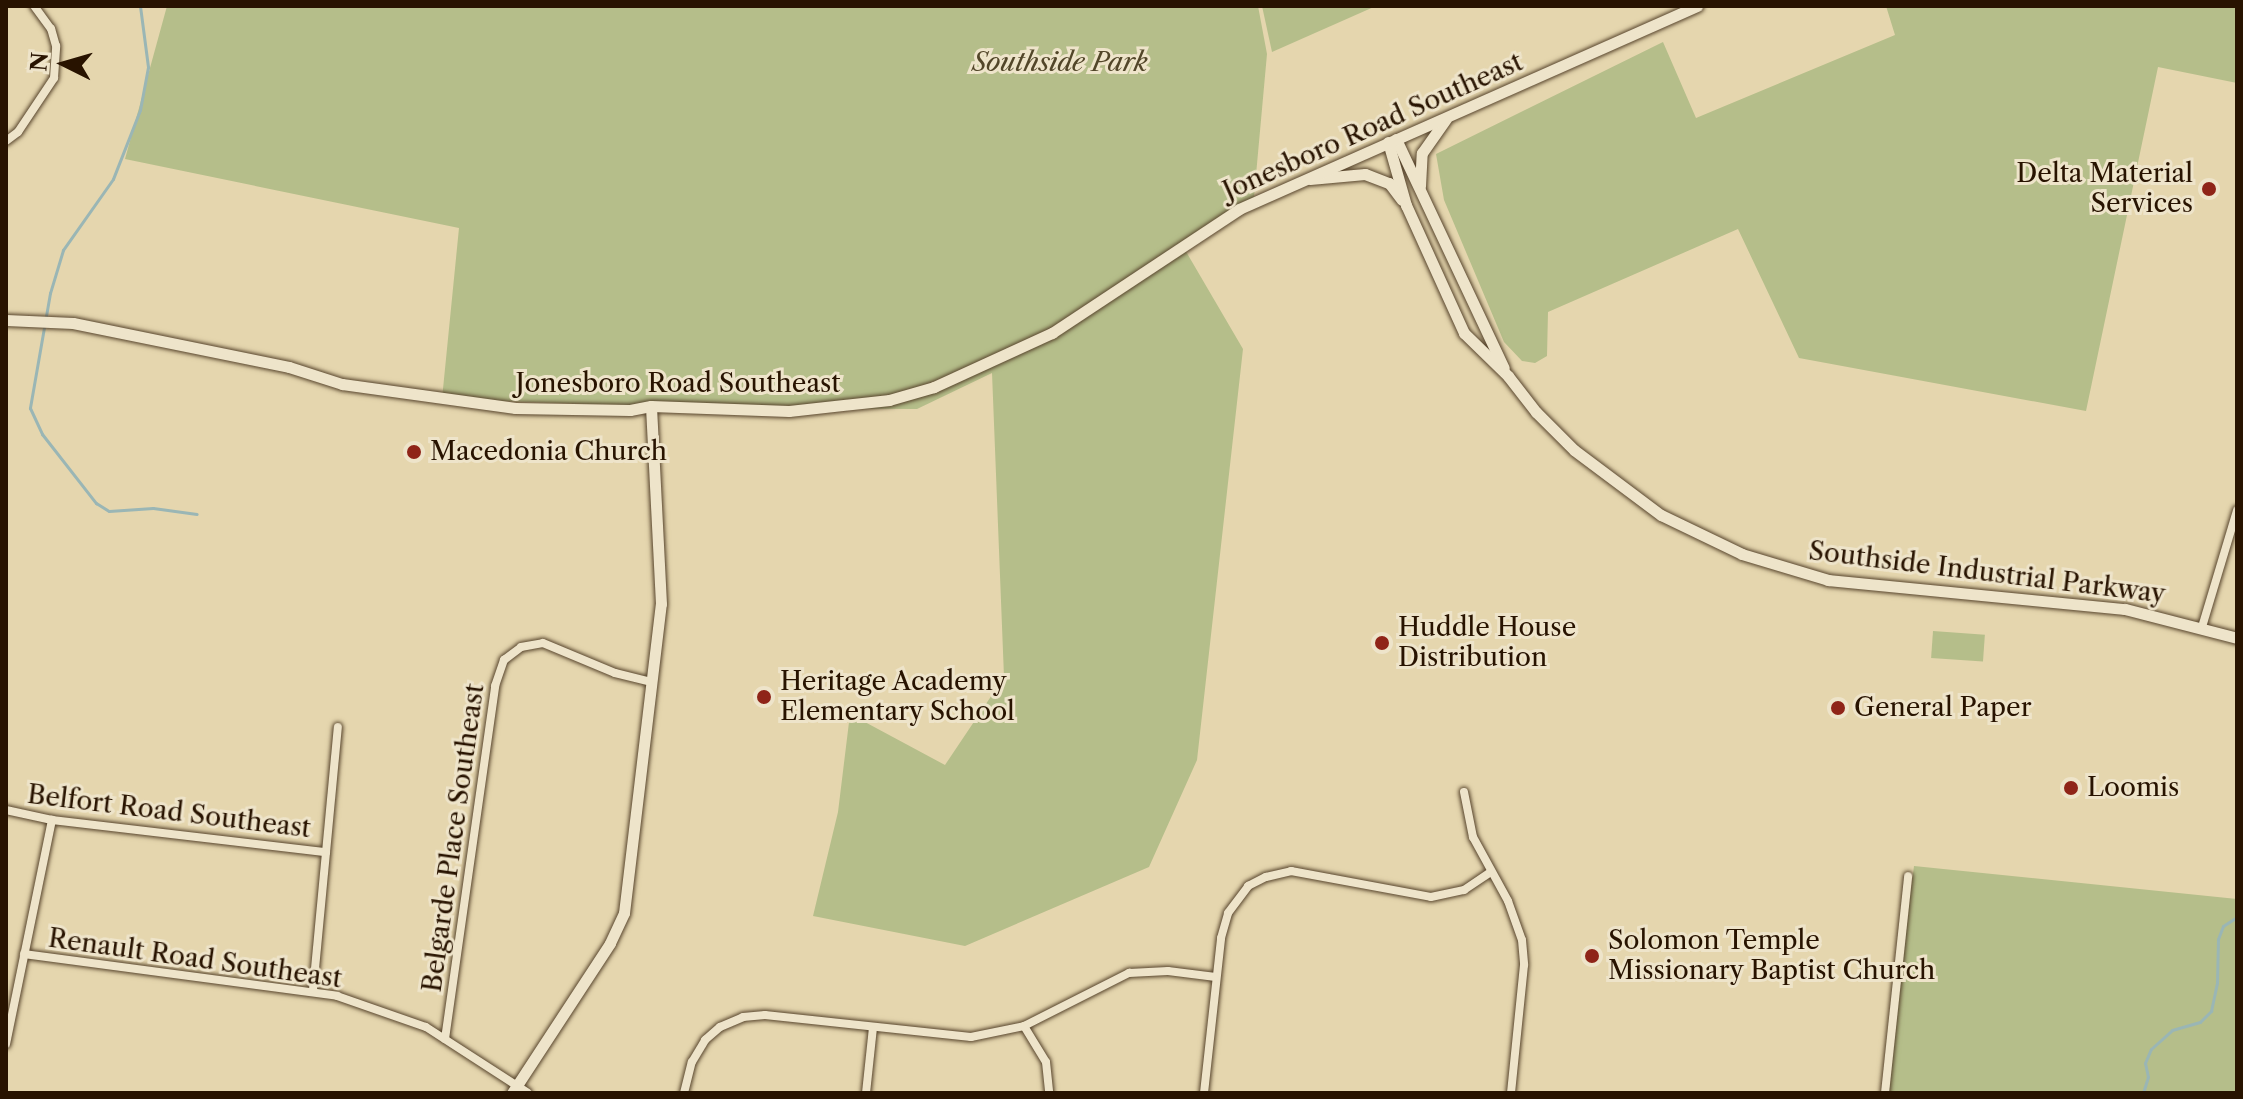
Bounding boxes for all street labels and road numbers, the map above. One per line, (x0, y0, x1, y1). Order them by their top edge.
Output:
street label: Jonesboro Road Southeast (1218, 47, 1528, 207)
street label: Jonesboro Road Southeast (516, 368, 840, 400)
street label: Southside Industrial Parkway (1807, 536, 2167, 610)
street label: Belgarde Place Southeast (417, 682, 491, 994)
street label: Belfort Road Southeast (26, 779, 312, 845)
street label: Renault Road Southeast (46, 923, 344, 995)

